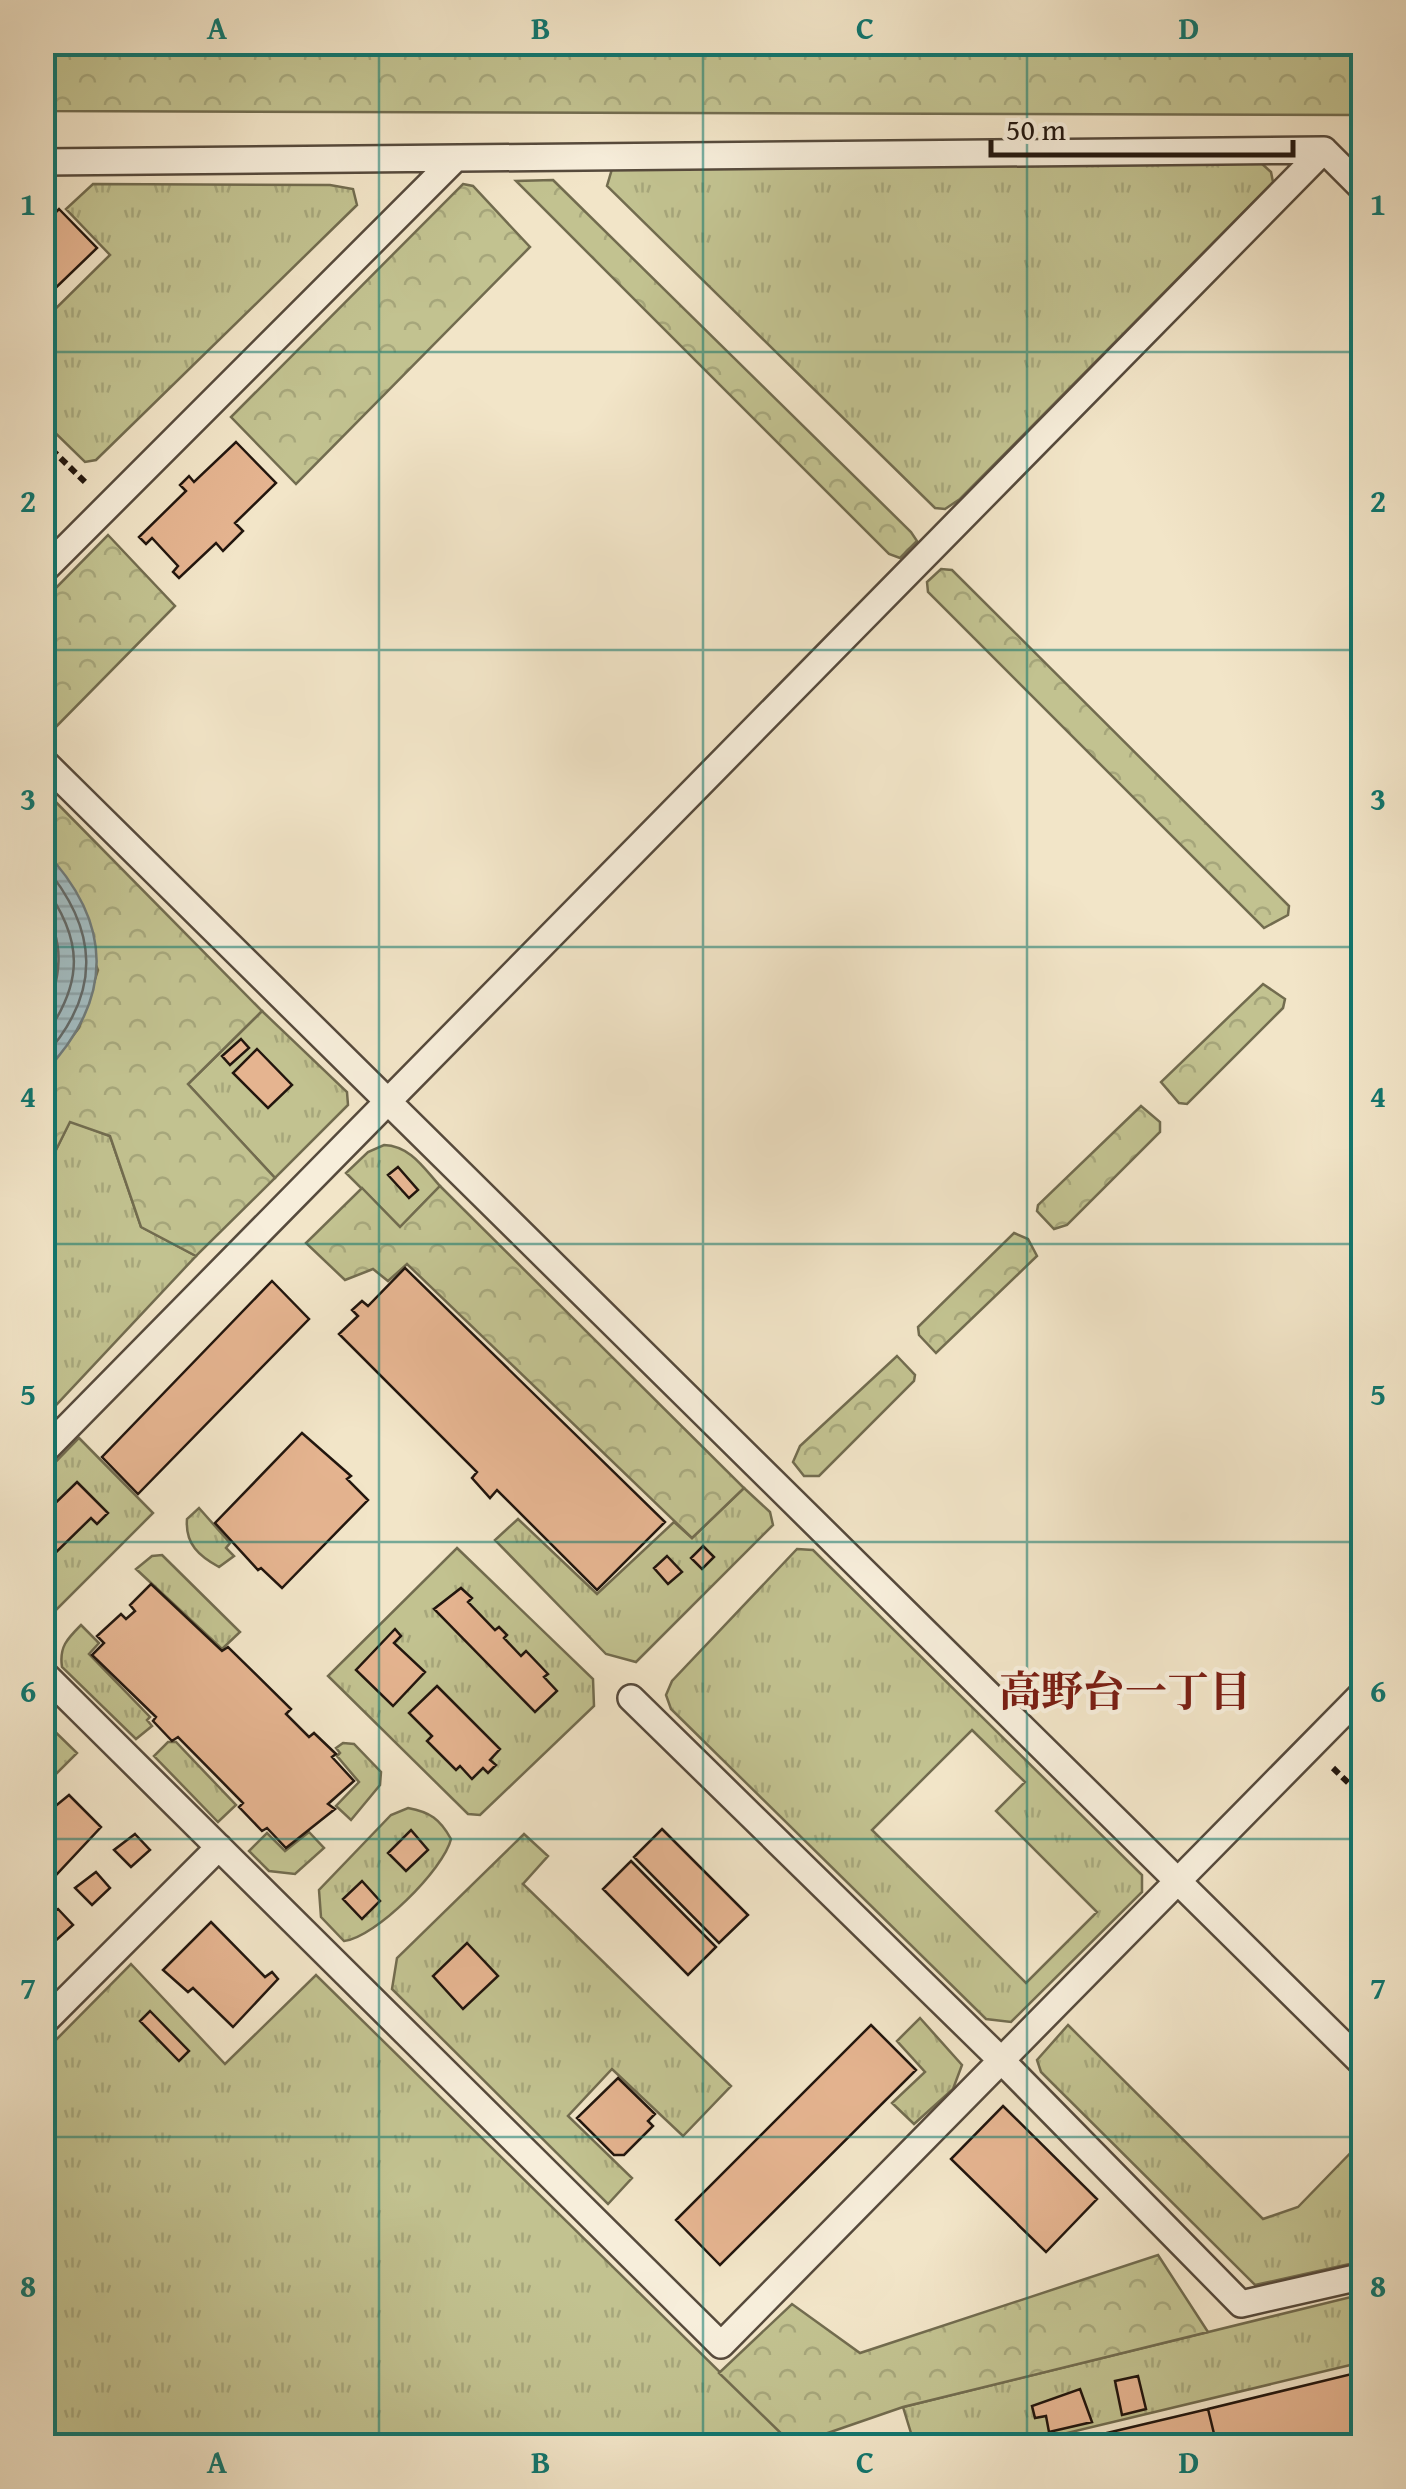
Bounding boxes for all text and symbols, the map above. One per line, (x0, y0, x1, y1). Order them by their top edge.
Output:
text: A (207, 4, 228, 51)
text: B (531, 4, 551, 51)
text: C (856, 4, 874, 51)
text: D (1179, 4, 1199, 51)
scale bar (991, 95, 1294, 157)
text: 50 m (1006, 107, 1066, 151)
text: 1 (20, 180, 36, 227)
text: 1 (1370, 180, 1386, 227)
text: 2 (20, 477, 36, 524)
text: 2 (1370, 477, 1386, 524)
text: 3 (20, 775, 36, 822)
text: 3 (1370, 775, 1386, 822)
text: 4 (20, 1072, 36, 1119)
text: 4 (1370, 1072, 1386, 1119)
text: 5 (20, 1370, 36, 1417)
text: 5 (1370, 1370, 1386, 1417)
district label: 高野台一丁目 (999, 1660, 1251, 1721)
text: 6 (20, 1667, 36, 1714)
text: 6 (1370, 1667, 1386, 1714)
text: 7 (20, 1964, 36, 2011)
text: 7 (1370, 1964, 1386, 2011)
text: 8 (20, 2262, 36, 2309)
text: 8 (1370, 2262, 1386, 2309)
text: A (207, 2438, 228, 2485)
text: B (531, 2438, 551, 2485)
text: C (856, 2438, 874, 2485)
text: D (1179, 2438, 1199, 2485)

